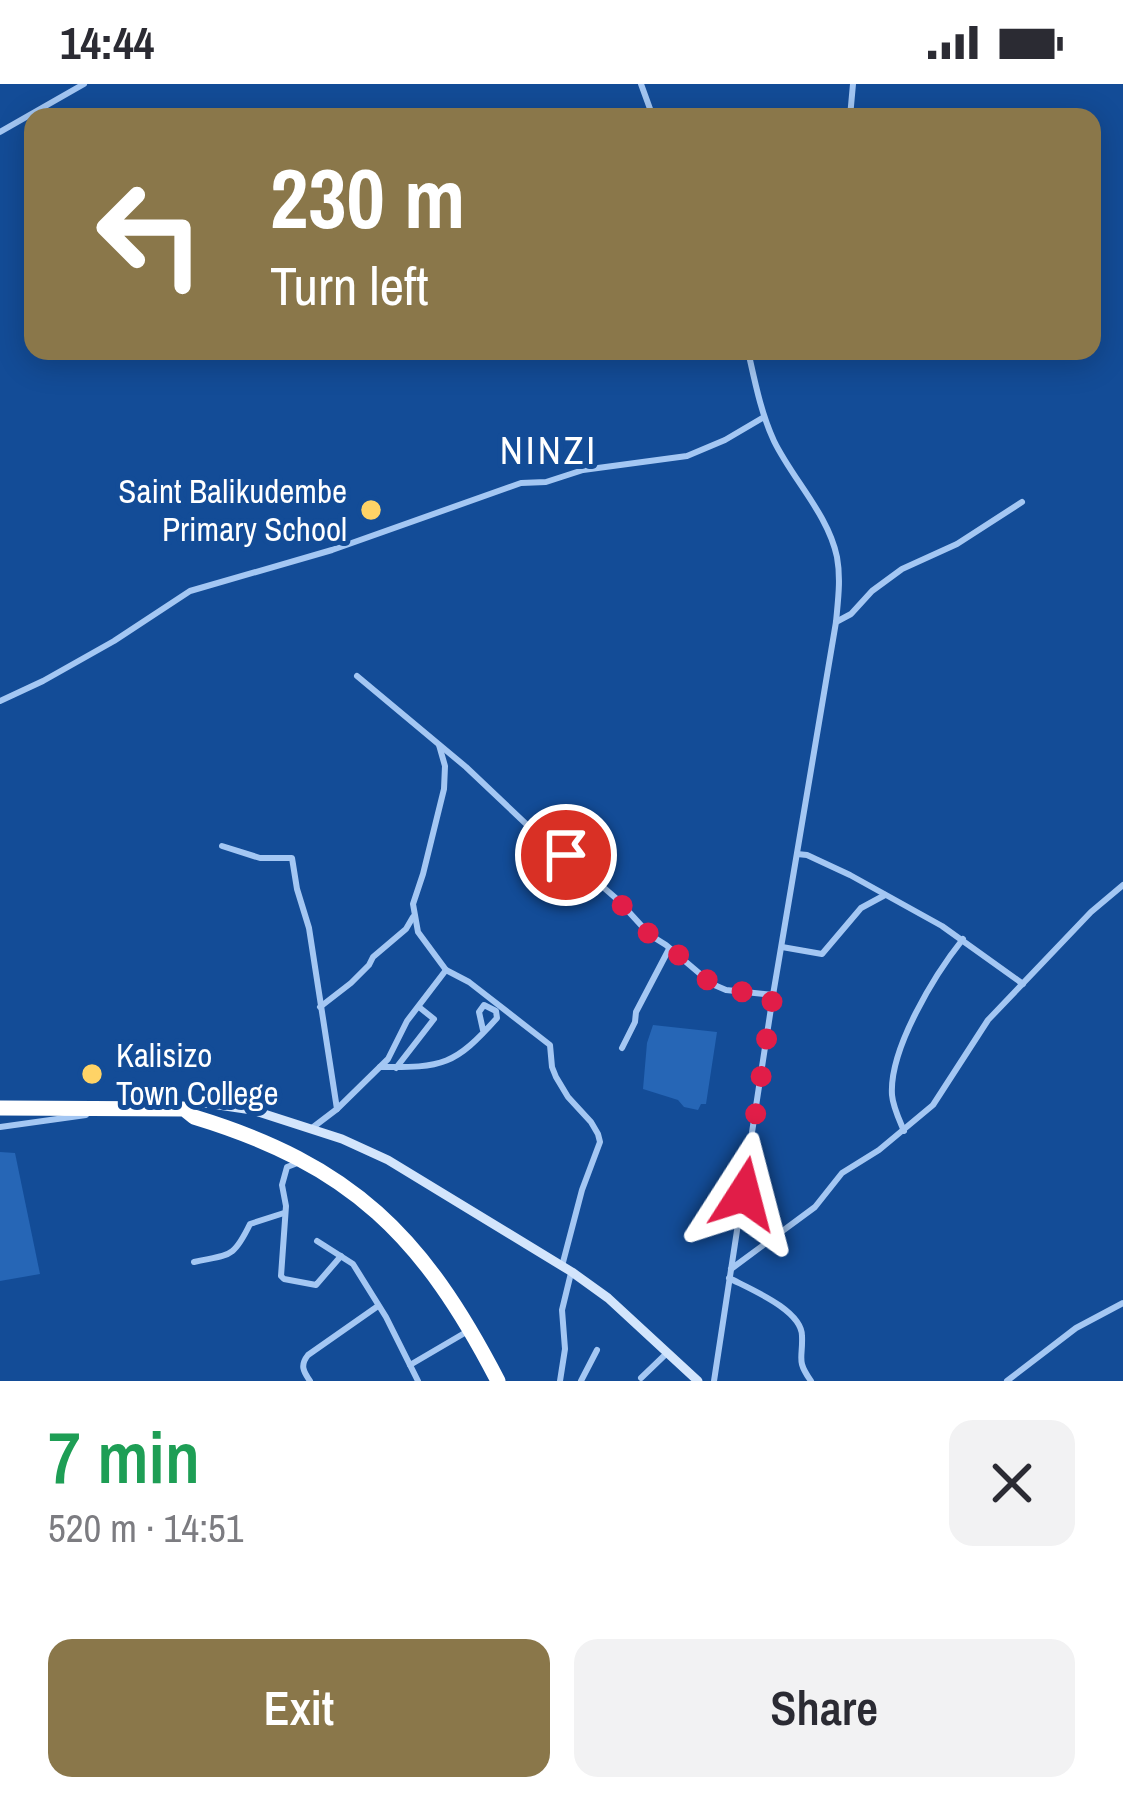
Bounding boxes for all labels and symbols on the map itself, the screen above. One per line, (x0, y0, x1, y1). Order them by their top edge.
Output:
district label: NINZI (500, 424, 598, 476)
place label: Saint Balikudembe Primary School (118, 469, 347, 551)
marker: Saint Balikudembe Primary School (358, 497, 384, 523)
pin (515, 804, 617, 906)
place label: Kalisizo Town College (116, 1033, 278, 1115)
marker: Kalisizo Town College (79, 1061, 105, 1087)
position arrow (681, 1131, 807, 1257)

